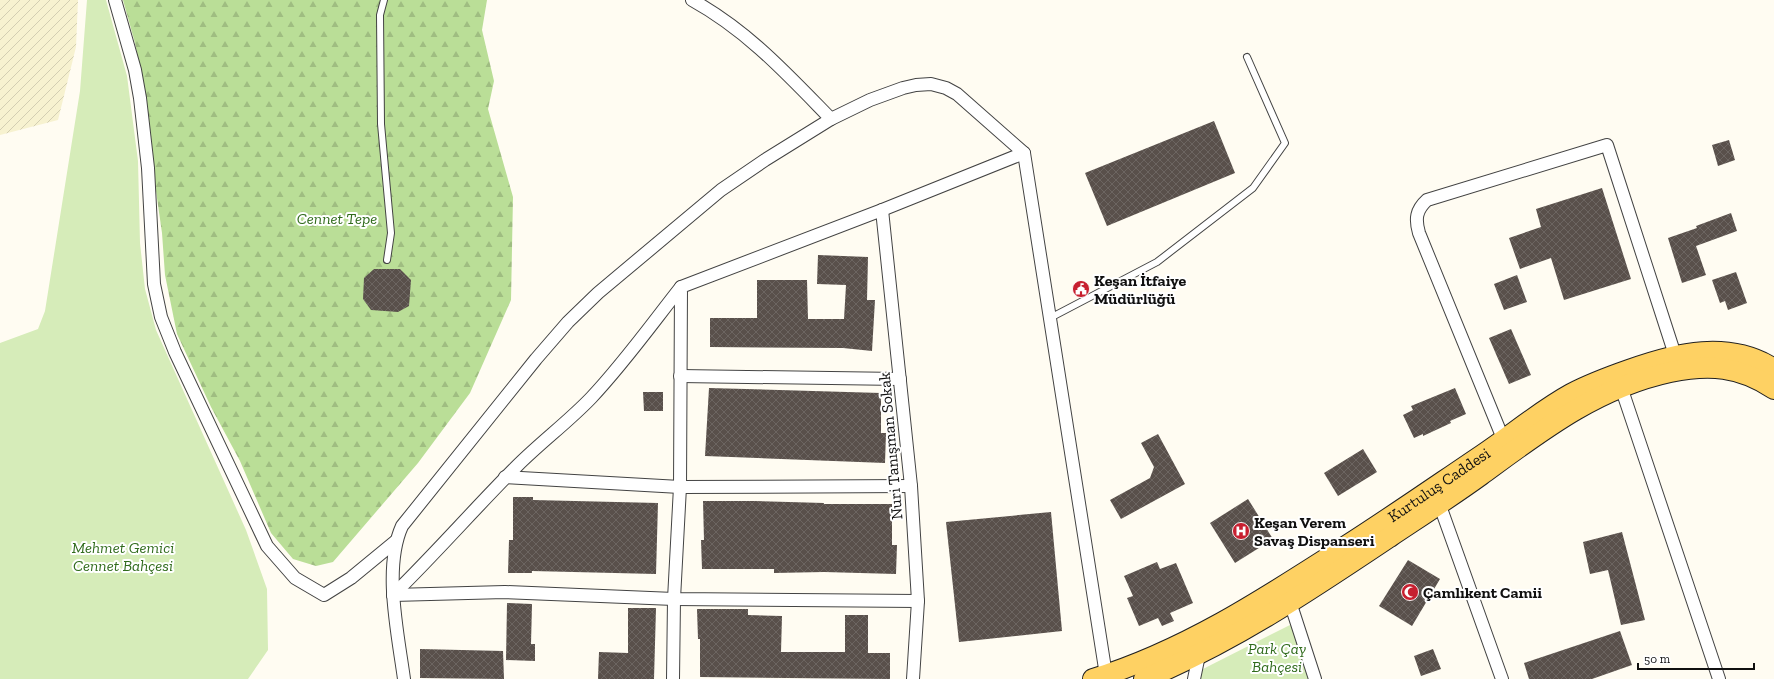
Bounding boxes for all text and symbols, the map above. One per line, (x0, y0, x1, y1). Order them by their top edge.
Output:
park label: Cennet Tepe (297, 209, 377, 228)
place label: Keşan İtfaiye Müdürlüğü (1094, 271, 1186, 308)
public building icon: Keşan İtfaiye Müdürlüğü (1071, 279, 1091, 299)
street label: Nuri Tanışman Sokak (875, 371, 906, 521)
street label: Kurtuluş Caddesi (1384, 443, 1494, 526)
place label: Keşan Verem Savaş Dispanseri (1254, 513, 1375, 550)
hospital icon: Keşan Verem Savaş Dispanseri (1231, 521, 1251, 541)
park label: Mehmet Gemici Cennet Bahçesi (72, 538, 174, 575)
mosque icon: Çamlıkent Camii (1400, 582, 1420, 602)
place label: Çamlıkent Camii (1423, 583, 1542, 602)
park label: Park Çay Bahçesi (1248, 639, 1307, 676)
scale bar (1638, 645, 1754, 671)
text: 50 m (1644, 652, 1671, 666)

